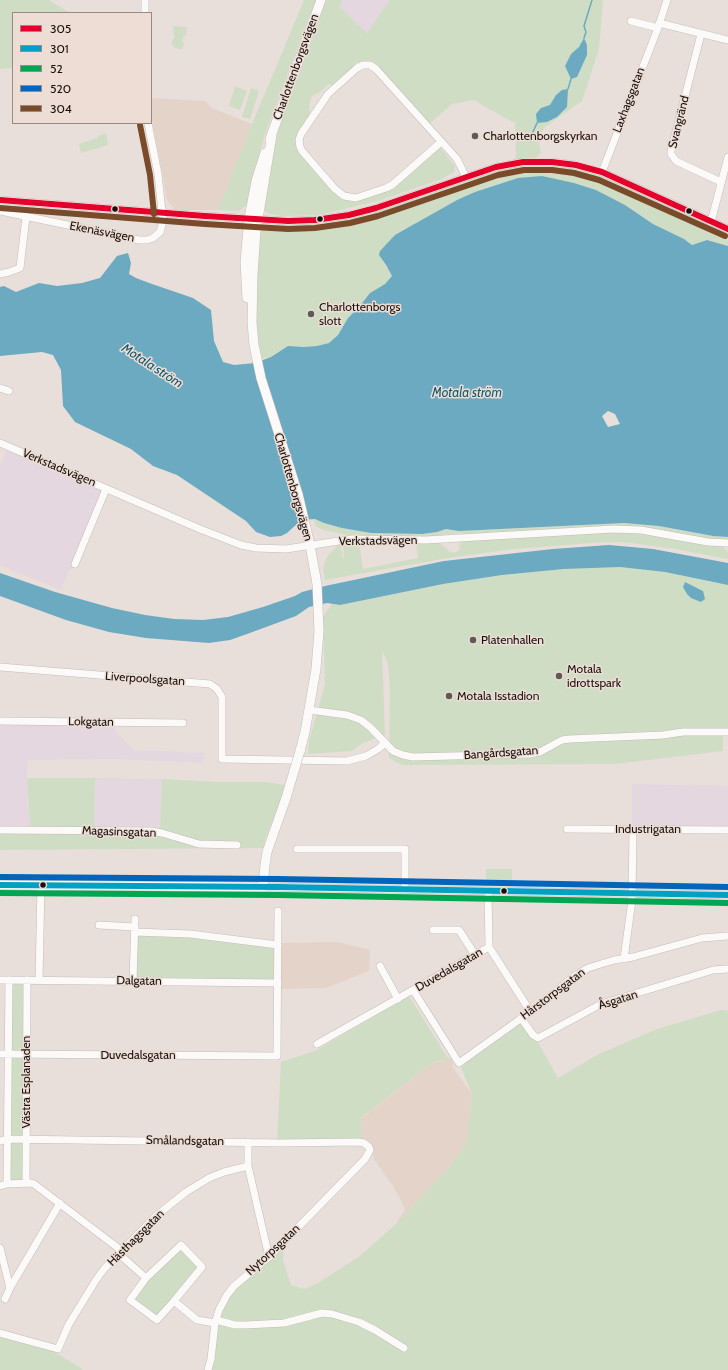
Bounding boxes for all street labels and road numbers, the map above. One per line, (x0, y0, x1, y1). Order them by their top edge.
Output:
street label: Charlottenborgsvägen (270, 12, 322, 122)
street label: Laxhagsgatan (610, 65, 648, 135)
street label: Svangränd (665, 94, 693, 150)
street label: Ekenäsvägen (68, 219, 136, 245)
street label: Charlottenborgsvägen (271, 431, 315, 543)
street label: Verkstadsvägen (20, 446, 98, 490)
street label: Verkstadsvägen (339, 533, 417, 549)
street label: Liverpoolsgatan (105, 669, 185, 689)
street label: Lokgatan (68, 714, 114, 730)
street label: Bangårdsgatan (463, 743, 539, 763)
street label: Industrigatan (615, 822, 681, 836)
street label: Magasinsgatan (82, 824, 156, 840)
street label: Duvedalsgatan (413, 945, 485, 995)
street label: Hårstorpsgatan (518, 965, 588, 1023)
street label: Dalgatan (116, 973, 162, 989)
street label: Åsgatan (597, 987, 639, 1013)
street label: Västra Esplanaden (19, 1036, 33, 1128)
street label: Duvedalsgatan (100, 1048, 176, 1062)
street label: Smålandsgatan (146, 1133, 224, 1149)
street label: Hästhagsgatan (105, 1207, 167, 1269)
street label: Nytorpsgatan (243, 1221, 303, 1279)

